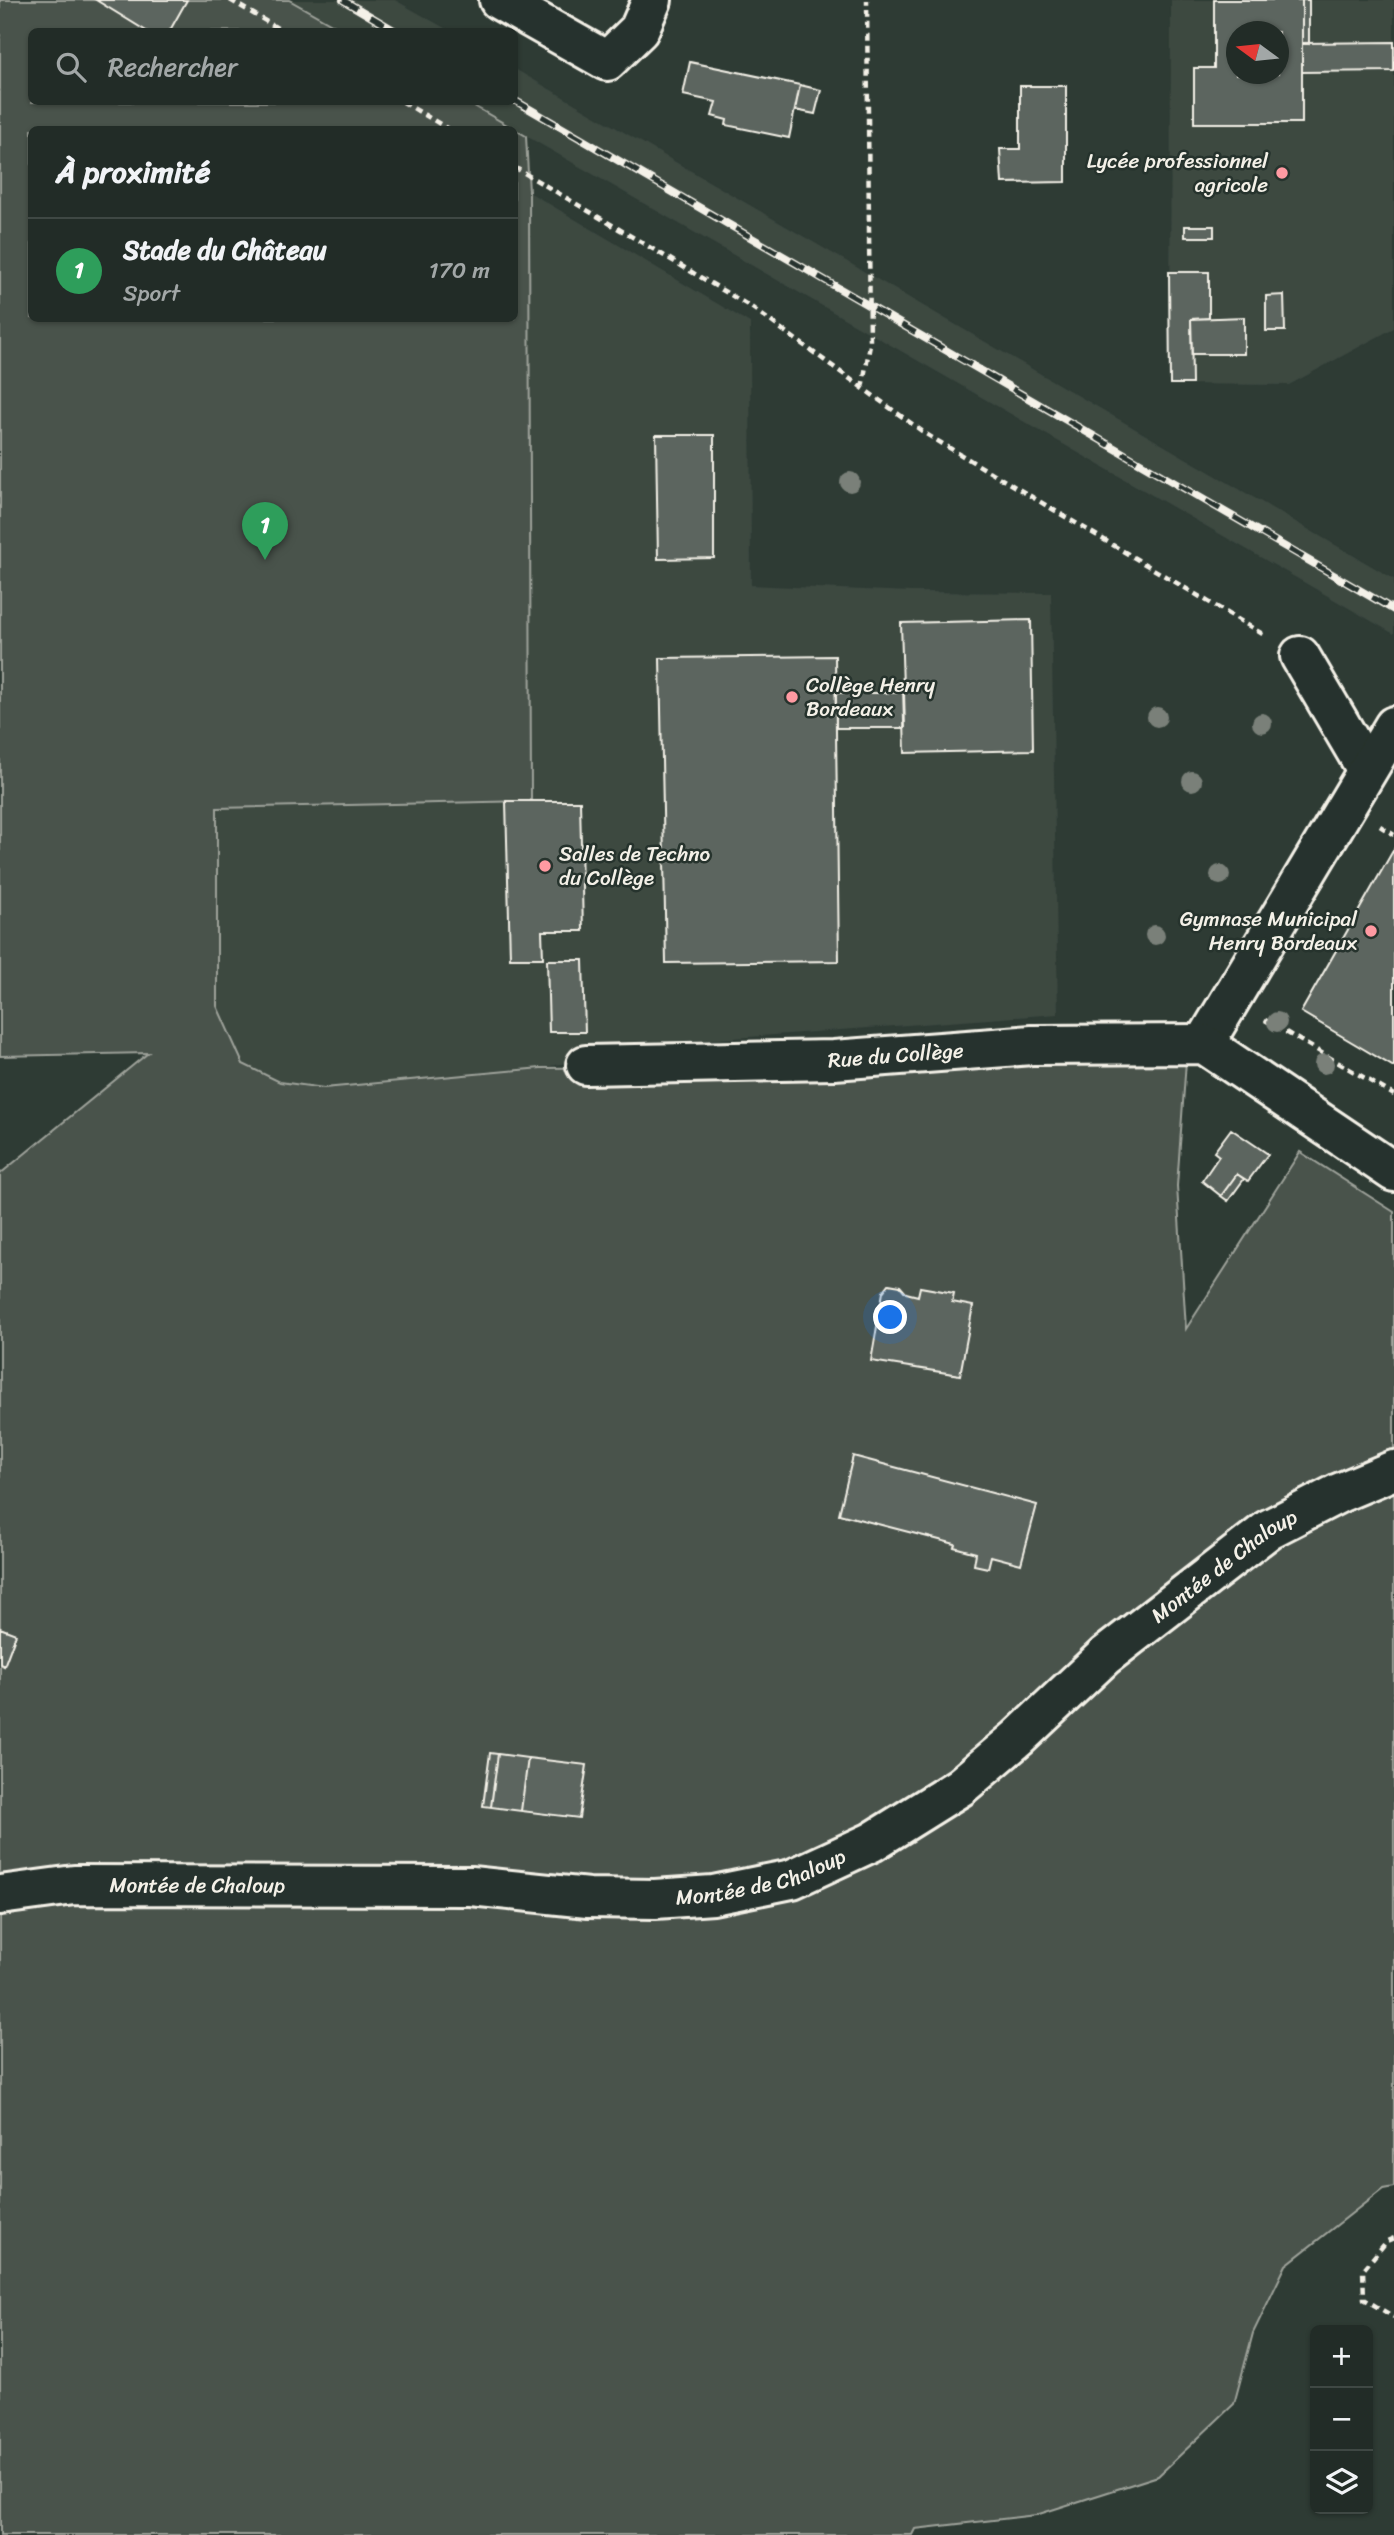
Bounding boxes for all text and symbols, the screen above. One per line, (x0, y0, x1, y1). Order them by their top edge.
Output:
north arrow (1226, 21, 1289, 84)
search box (28, 28, 518, 105)
text: Rechercher (108, 44, 238, 90)
icon: search (52, 48, 90, 86)
place label: Lycée professionnel agricole (1087, 142, 1269, 204)
text: À proximité (56, 145, 210, 199)
marker: Lycée professionnel agricole (1274, 165, 1290, 181)
text: Stade du Château (123, 227, 327, 273)
text: 1 (74, 250, 84, 291)
text: 170 m (429, 250, 490, 291)
text: Sport (123, 273, 180, 314)
pin: 1 (242, 502, 288, 560)
place label: Collège Henry Bordeaux (806, 666, 935, 728)
marker: Collège Henry Bordeaux (784, 689, 800, 705)
place label: Salles de Techno du Collège (559, 835, 711, 897)
marker: Salles de Techno du Collège (537, 858, 553, 874)
place label: Gymnase Municipal Henry Bordeaux (1180, 900, 1358, 962)
marker: Gymnase Municipal Henry Bordeaux (1363, 923, 1379, 939)
street label: Rue du Collège (826, 1031, 965, 1079)
your location (873, 1300, 907, 1334)
street label: Montée de Chaloup (1142, 1498, 1304, 1633)
street label: Montée de Chaloup (674, 1837, 852, 1917)
street label: Montée de Chaloup (109, 1866, 285, 1905)
map controls (1310, 2325, 1373, 2514)
button: + (1310, 2325, 1373, 2388)
button: − (1310, 2388, 1373, 2451)
button: layers (1310, 2451, 1373, 2514)

